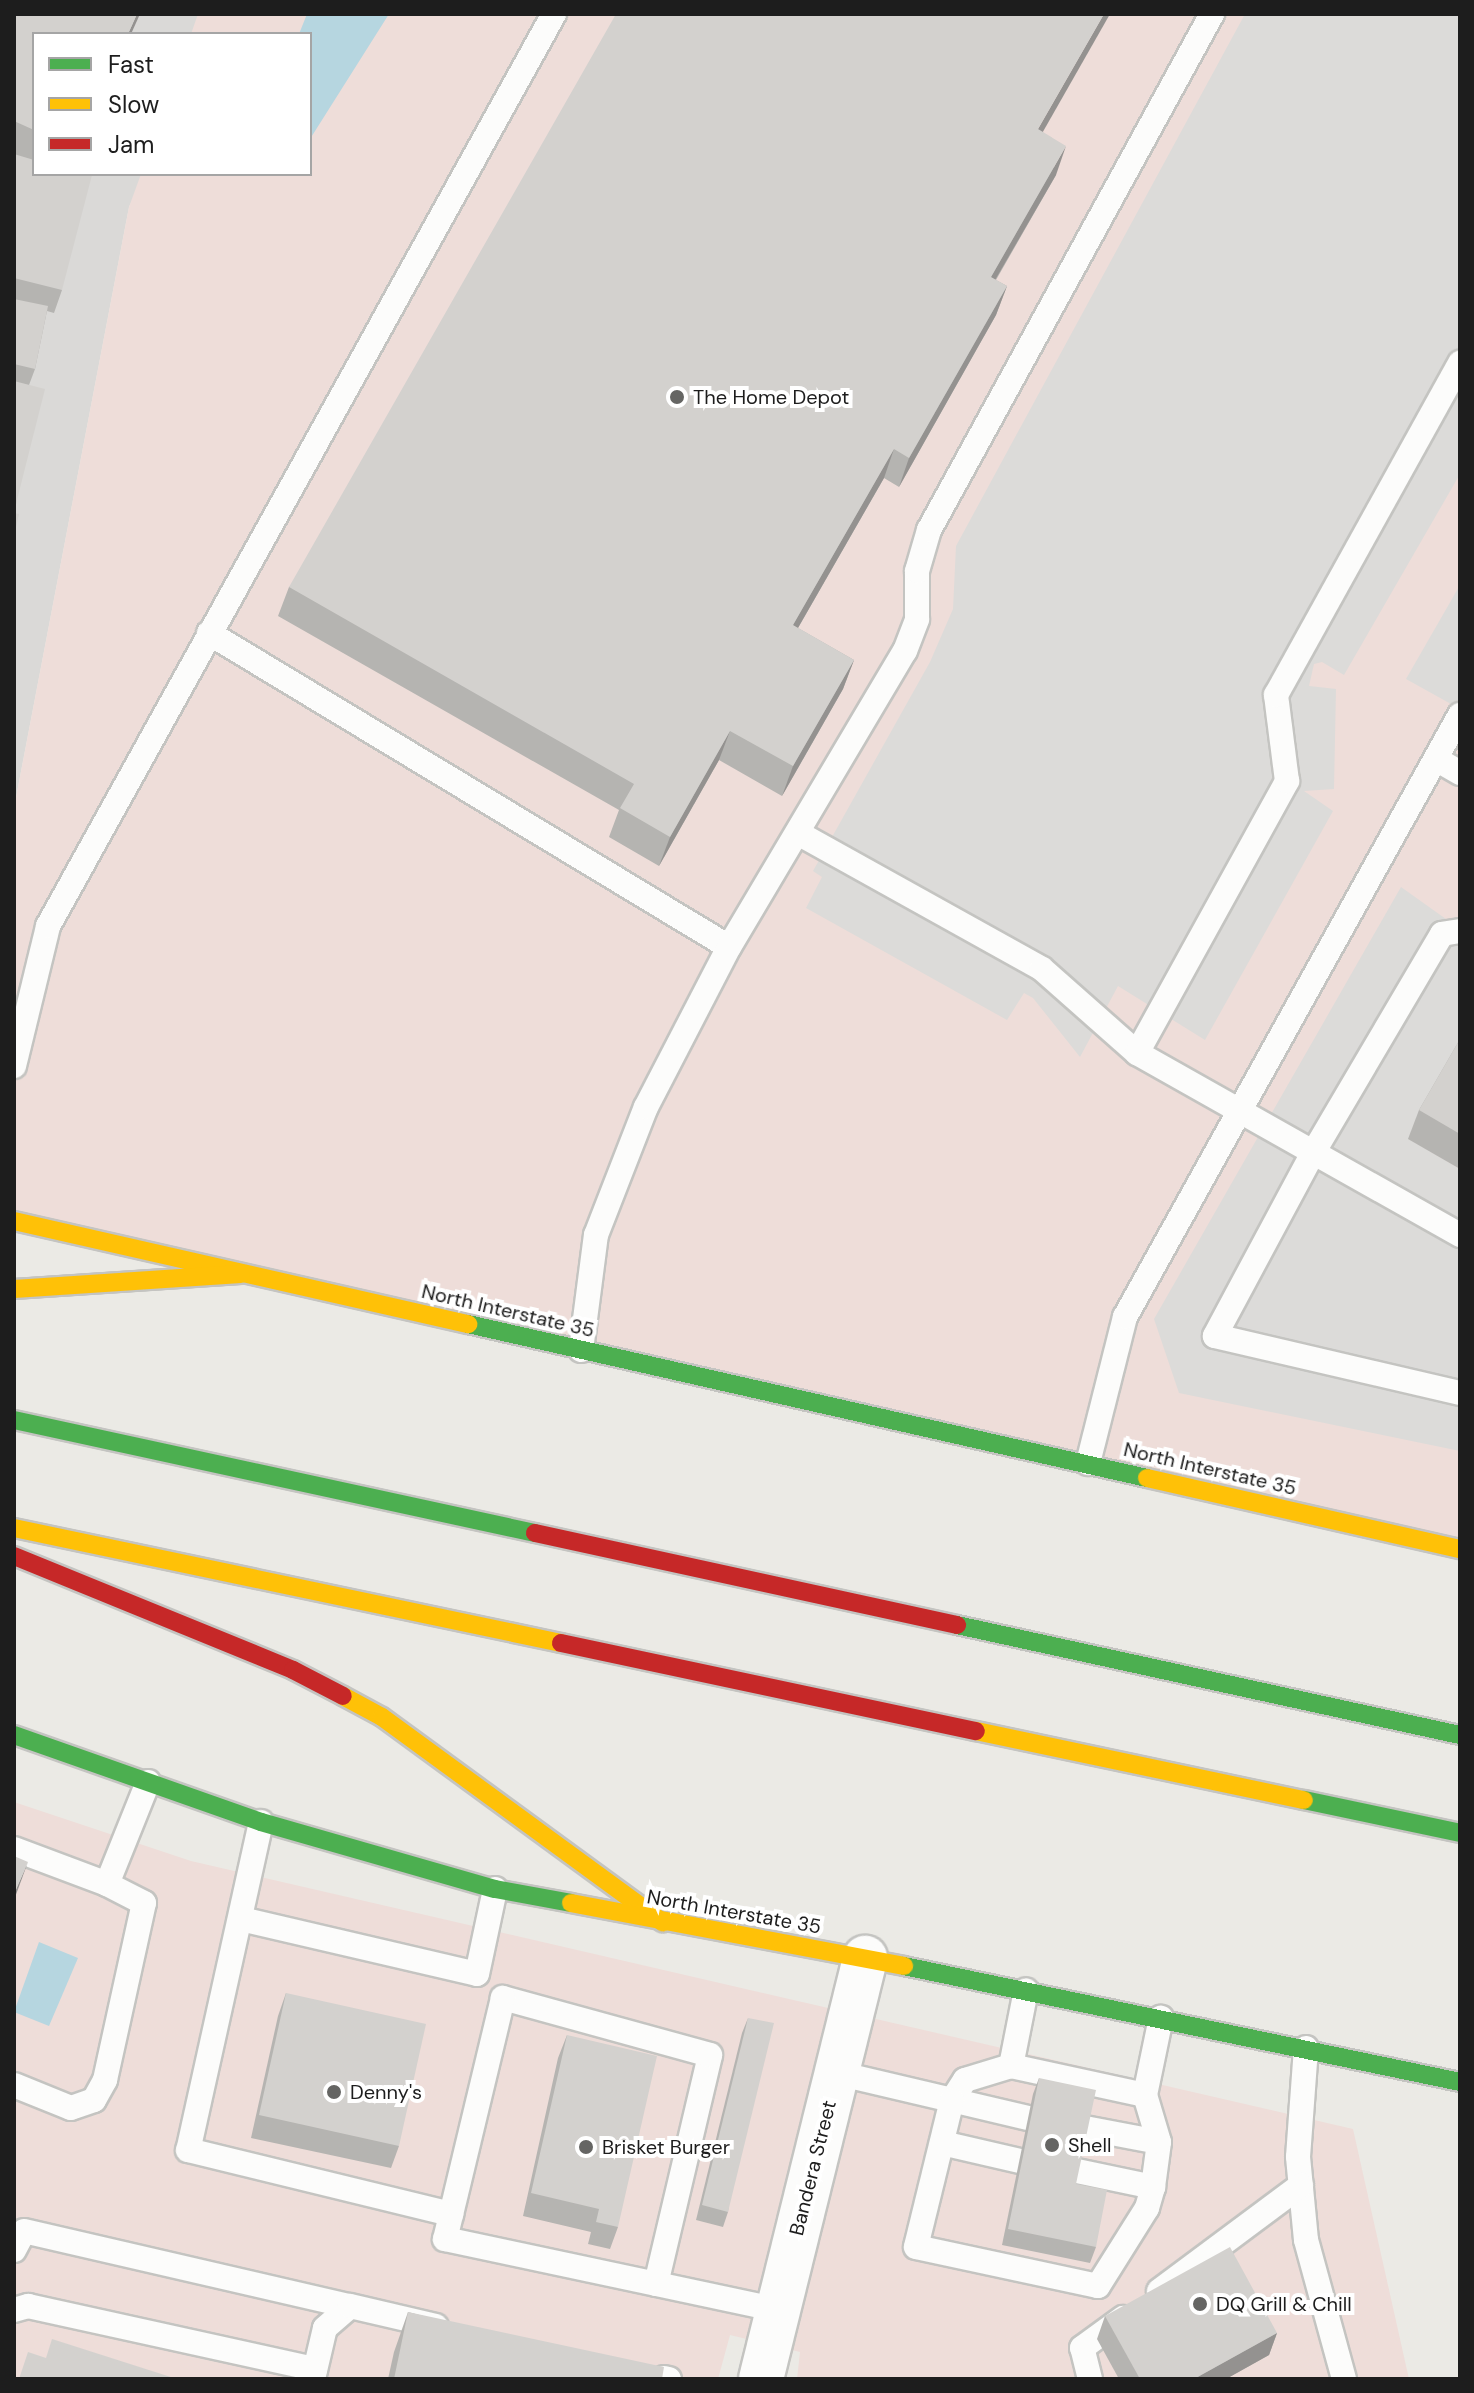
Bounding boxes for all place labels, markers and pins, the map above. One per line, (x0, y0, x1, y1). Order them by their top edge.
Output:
place label: The Home Depot (693, 385, 849, 409)
marker: The Home Depot (668, 388, 686, 406)
place label: Denny's (350, 2080, 422, 2104)
marker: Denny's (325, 2083, 343, 2101)
place label: Shell (1068, 2133, 1111, 2157)
place label: Brisket Burger (602, 2135, 730, 2159)
marker: Shell (1043, 2136, 1061, 2154)
marker: Brisket Burger (577, 2138, 595, 2156)
place label: DQ Grill & Chill (1216, 2292, 1352, 2316)
marker: DQ Grill & Chill (1191, 2295, 1209, 2313)

